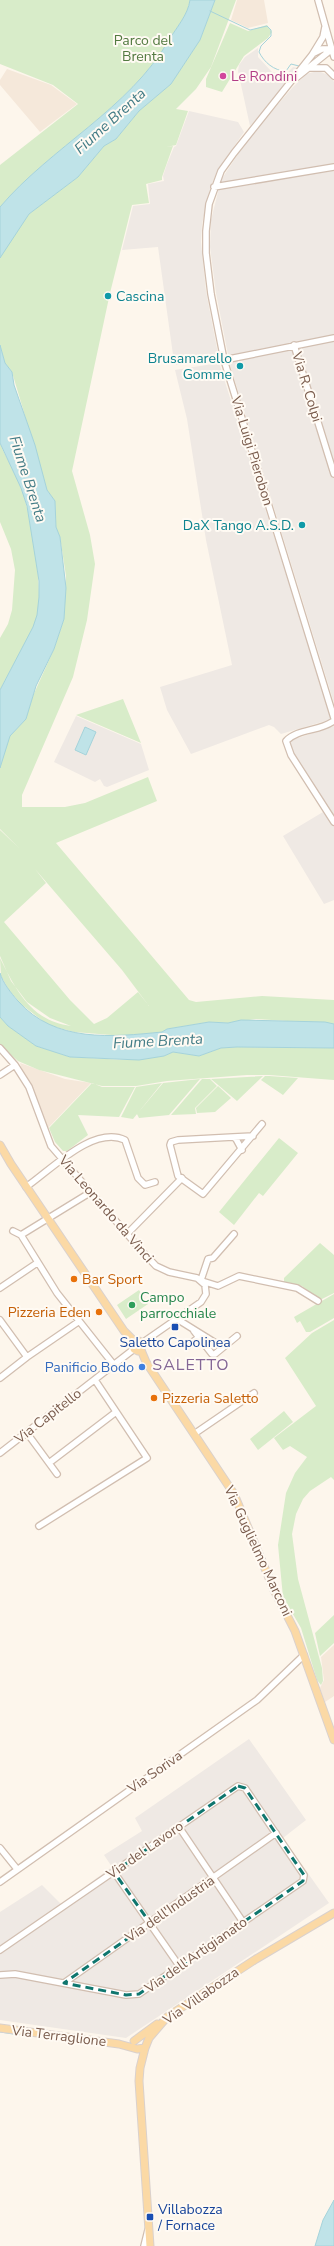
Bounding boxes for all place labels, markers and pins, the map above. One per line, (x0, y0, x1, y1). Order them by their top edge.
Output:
place label: Le Rondini (231, 67, 297, 86)
marker: Le Rondini (218, 71, 228, 81)
place label: Cascina (116, 287, 164, 306)
marker: Cascina (103, 291, 113, 301)
place label: Brusamarello Gomme (148, 349, 232, 384)
marker: Brusamarello Gomme (235, 361, 245, 371)
place label: DaX Tango A.S.D. (183, 516, 294, 535)
marker: DaX Tango A.S.D. (297, 520, 307, 530)
place label: Bar Sport (82, 1270, 142, 1289)
marker: Bar Sport (69, 1274, 79, 1284)
place label: Campo parrocchiale (140, 1288, 216, 1323)
marker: Campo parrocchiale (127, 1300, 137, 1310)
place label: Pizzeria Eden (8, 1303, 91, 1322)
marker: Pizzeria Eden (94, 1307, 104, 1317)
marker: Saletto Capolinea (170, 1322, 180, 1332)
place label: Saletto Capolinea (119, 1333, 231, 1352)
place label: Panificio Bodo (45, 1358, 134, 1377)
marker: Panificio Bodo (137, 1362, 147, 1372)
place label: Pizzeria Saletto (162, 1389, 259, 1408)
marker: Pizzeria Saletto (149, 1393, 159, 1403)
place label: Villabozza / Fornace (157, 2200, 223, 2235)
marker: Villabozza / Fornace (145, 2212, 155, 2222)

